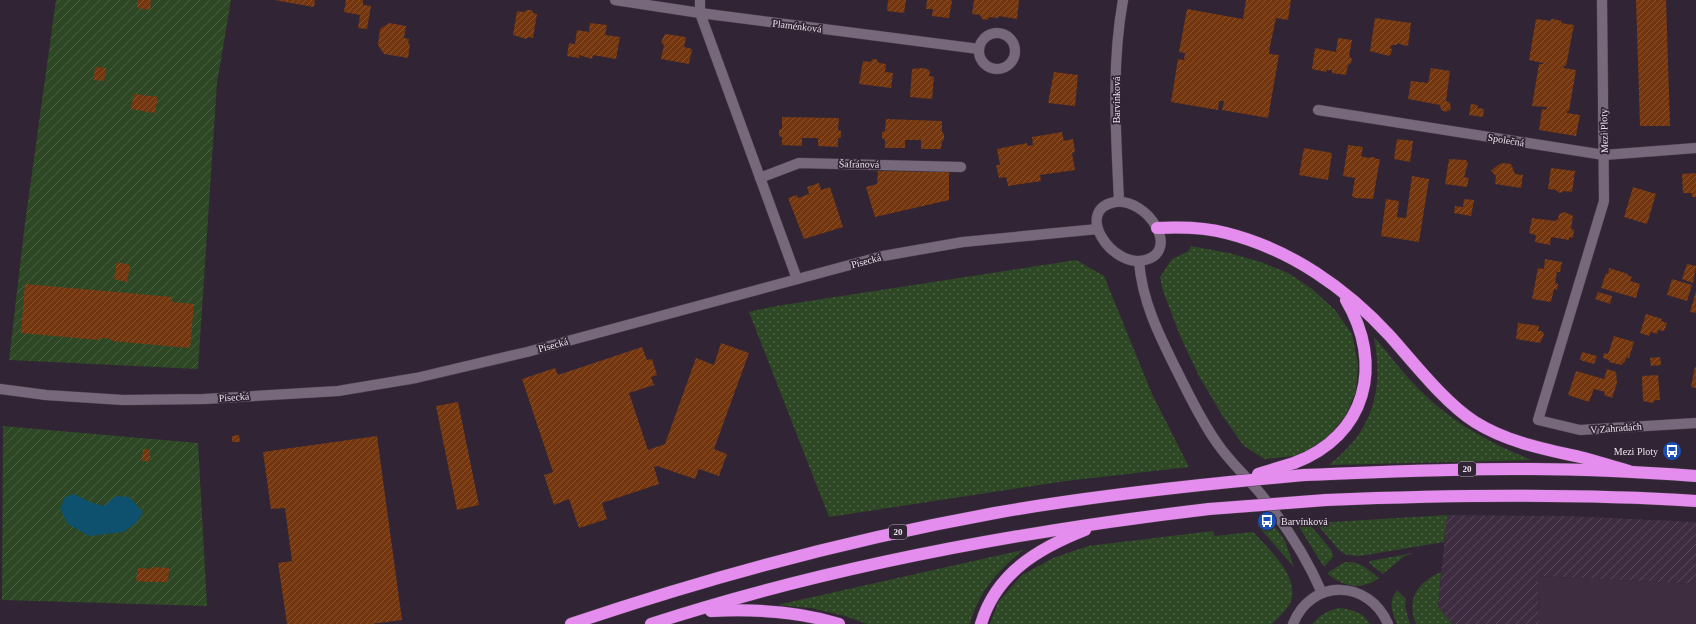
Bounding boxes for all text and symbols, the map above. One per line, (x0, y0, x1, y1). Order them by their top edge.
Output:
street label: Plaménková (772, 18, 823, 35)
street label: Barvínková (1111, 76, 1122, 123)
street label: Mezi Ploty (1598, 109, 1610, 153)
street label: Společná (1487, 132, 1526, 148)
street label: Šafránová (839, 158, 880, 170)
street label: Písecká (850, 252, 883, 270)
street label: Písecká (537, 336, 570, 354)
street label: Písecká (218, 390, 250, 404)
street label: V Zahradách (1590, 421, 1642, 435)
bus stop icon: Mezi Ploty (1661, 440, 1683, 462)
place label: Mezi Ploty (1614, 446, 1658, 457)
road number: 20 (1458, 462, 1476, 476)
bus stop icon: Barvínková (1256, 510, 1278, 532)
place label: Barvínková (1281, 516, 1328, 527)
road number: 20 (889, 525, 907, 539)

